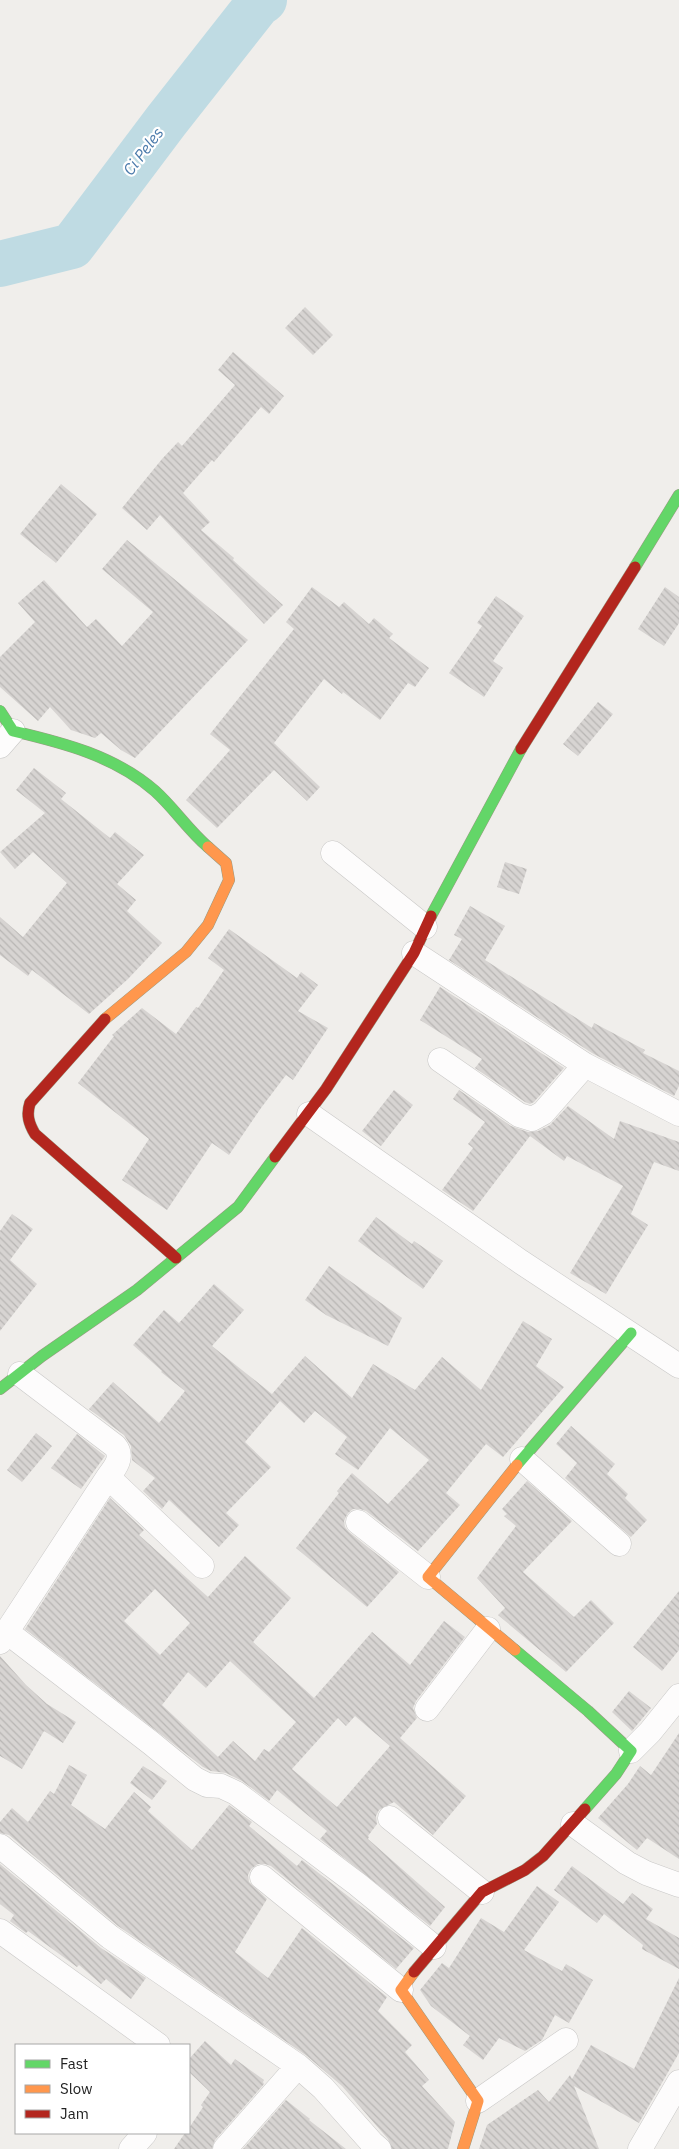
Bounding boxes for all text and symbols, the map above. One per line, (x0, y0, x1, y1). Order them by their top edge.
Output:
water label: Ci Peles (118, 123, 168, 179)
legend (15, 2044, 190, 2134)
text: Fast (60, 2054, 88, 2073)
text: Slow (60, 2079, 93, 2098)
text: Jam (60, 2104, 89, 2123)

